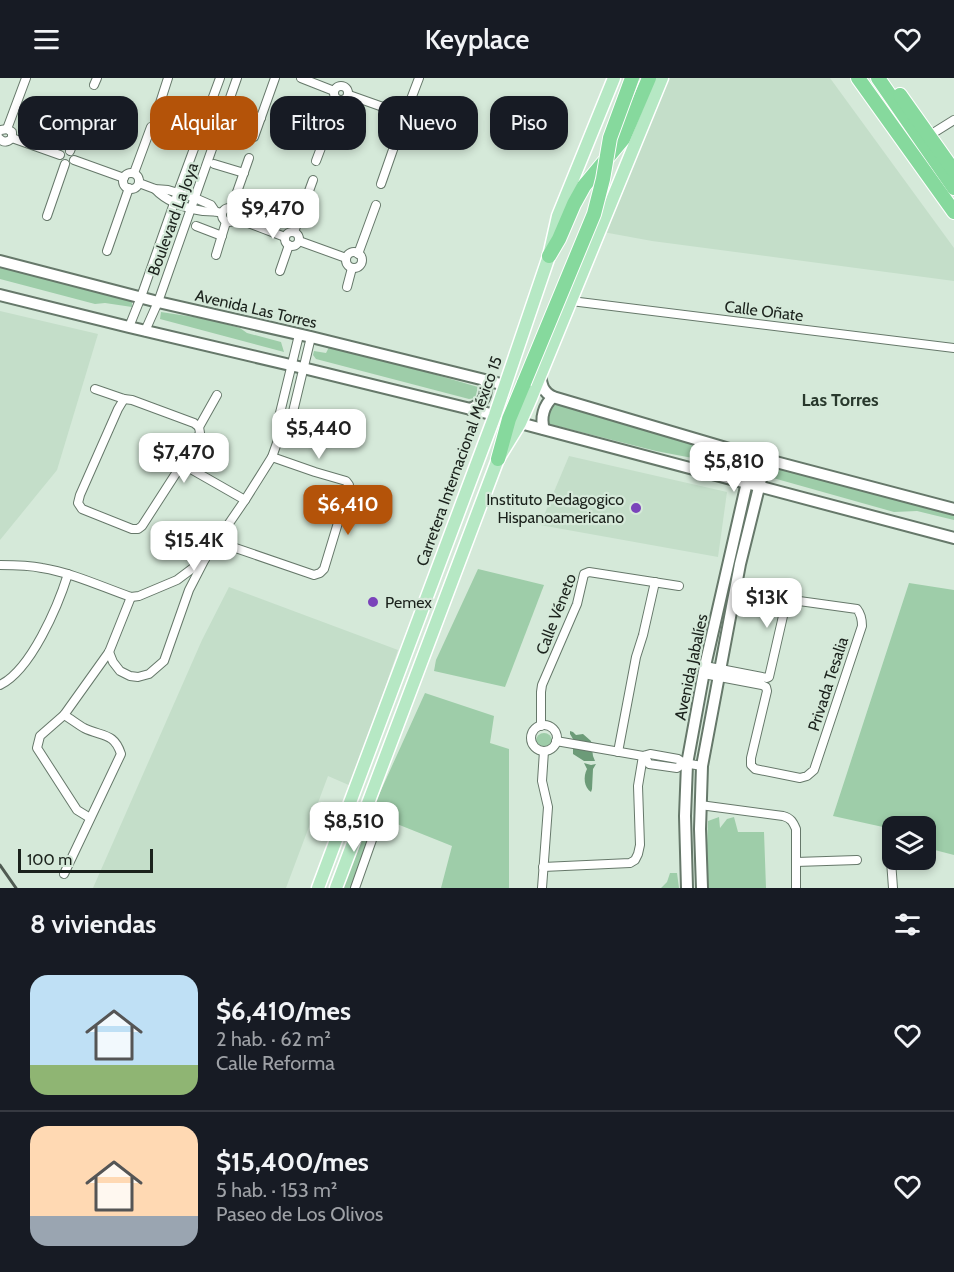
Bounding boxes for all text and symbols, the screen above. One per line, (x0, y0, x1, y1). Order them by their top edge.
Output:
icon: menu (30, 23, 63, 56)
text: Keyplace (425, 23, 529, 56)
icon: heart (891, 23, 924, 56)
chip: Comprar (18, 96, 138, 150)
chip: Alquilar (150, 96, 258, 150)
chip: Filtros (270, 96, 366, 150)
chip: Nuevo (378, 96, 478, 150)
chip: Piso (490, 96, 568, 150)
street label: Boulevard La Joya (144, 160, 202, 278)
pin: $9,470 (224, 189, 322, 240)
text: $9,470 (241, 196, 305, 220)
street label: Avenida Las Torres (193, 286, 319, 332)
street label: Calle Oñate (724, 297, 804, 325)
street label: Carretera Internacional México 15 (412, 353, 506, 569)
district label: Las Torres (801, 389, 879, 411)
pin: $5,440 (270, 409, 368, 460)
text: $5,440 (286, 416, 352, 440)
pin: $7,470 (135, 433, 233, 484)
text: $7,470 (153, 440, 215, 464)
pin: $5,810 (685, 442, 783, 493)
text: $5,810 (704, 449, 764, 473)
pin: $6,410 (299, 485, 397, 536)
place label: Instituto Pedagogico Hispanoamericano (486, 490, 624, 527)
text: $6,410 (317, 492, 379, 516)
marker: Instituto Pedagogico Hispanoamericano (629, 501, 643, 515)
pin: $15.4K (145, 521, 243, 572)
text: $15.4K (164, 528, 224, 552)
street label: Calle Véneto (532, 571, 580, 657)
pin: $13K (731, 578, 803, 629)
text: $13K (746, 585, 788, 609)
place label: Pemex (385, 593, 432, 612)
marker: Pemex (366, 595, 380, 609)
street label: Avenida Jabalíes (670, 612, 712, 722)
street label: Privada Tesalia (804, 634, 852, 733)
pin: $8,510 (305, 802, 403, 853)
text: $8,510 (324, 809, 384, 833)
map controls (882, 816, 936, 870)
button: layers (882, 816, 936, 870)
scale bar (18, 846, 153, 874)
text: 100 m (27, 850, 72, 869)
text: 8 viviendas (30, 908, 156, 940)
icon: filters (891, 908, 924, 941)
text: $6,410/mes (216, 995, 351, 1027)
icon: home (78, 999, 150, 1071)
icon: heart (891, 1019, 924, 1052)
text: 2 hab. · 62 m² (216, 1027, 331, 1051)
text: Calle Reforma (216, 1051, 335, 1075)
text: $15,400/mes (216, 1146, 369, 1178)
icon: home (78, 1150, 150, 1222)
icon: heart (891, 1170, 924, 1203)
text: 5 hab. · 153 m² (216, 1178, 337, 1202)
text: Paseo de Los Olivos (216, 1202, 383, 1226)

